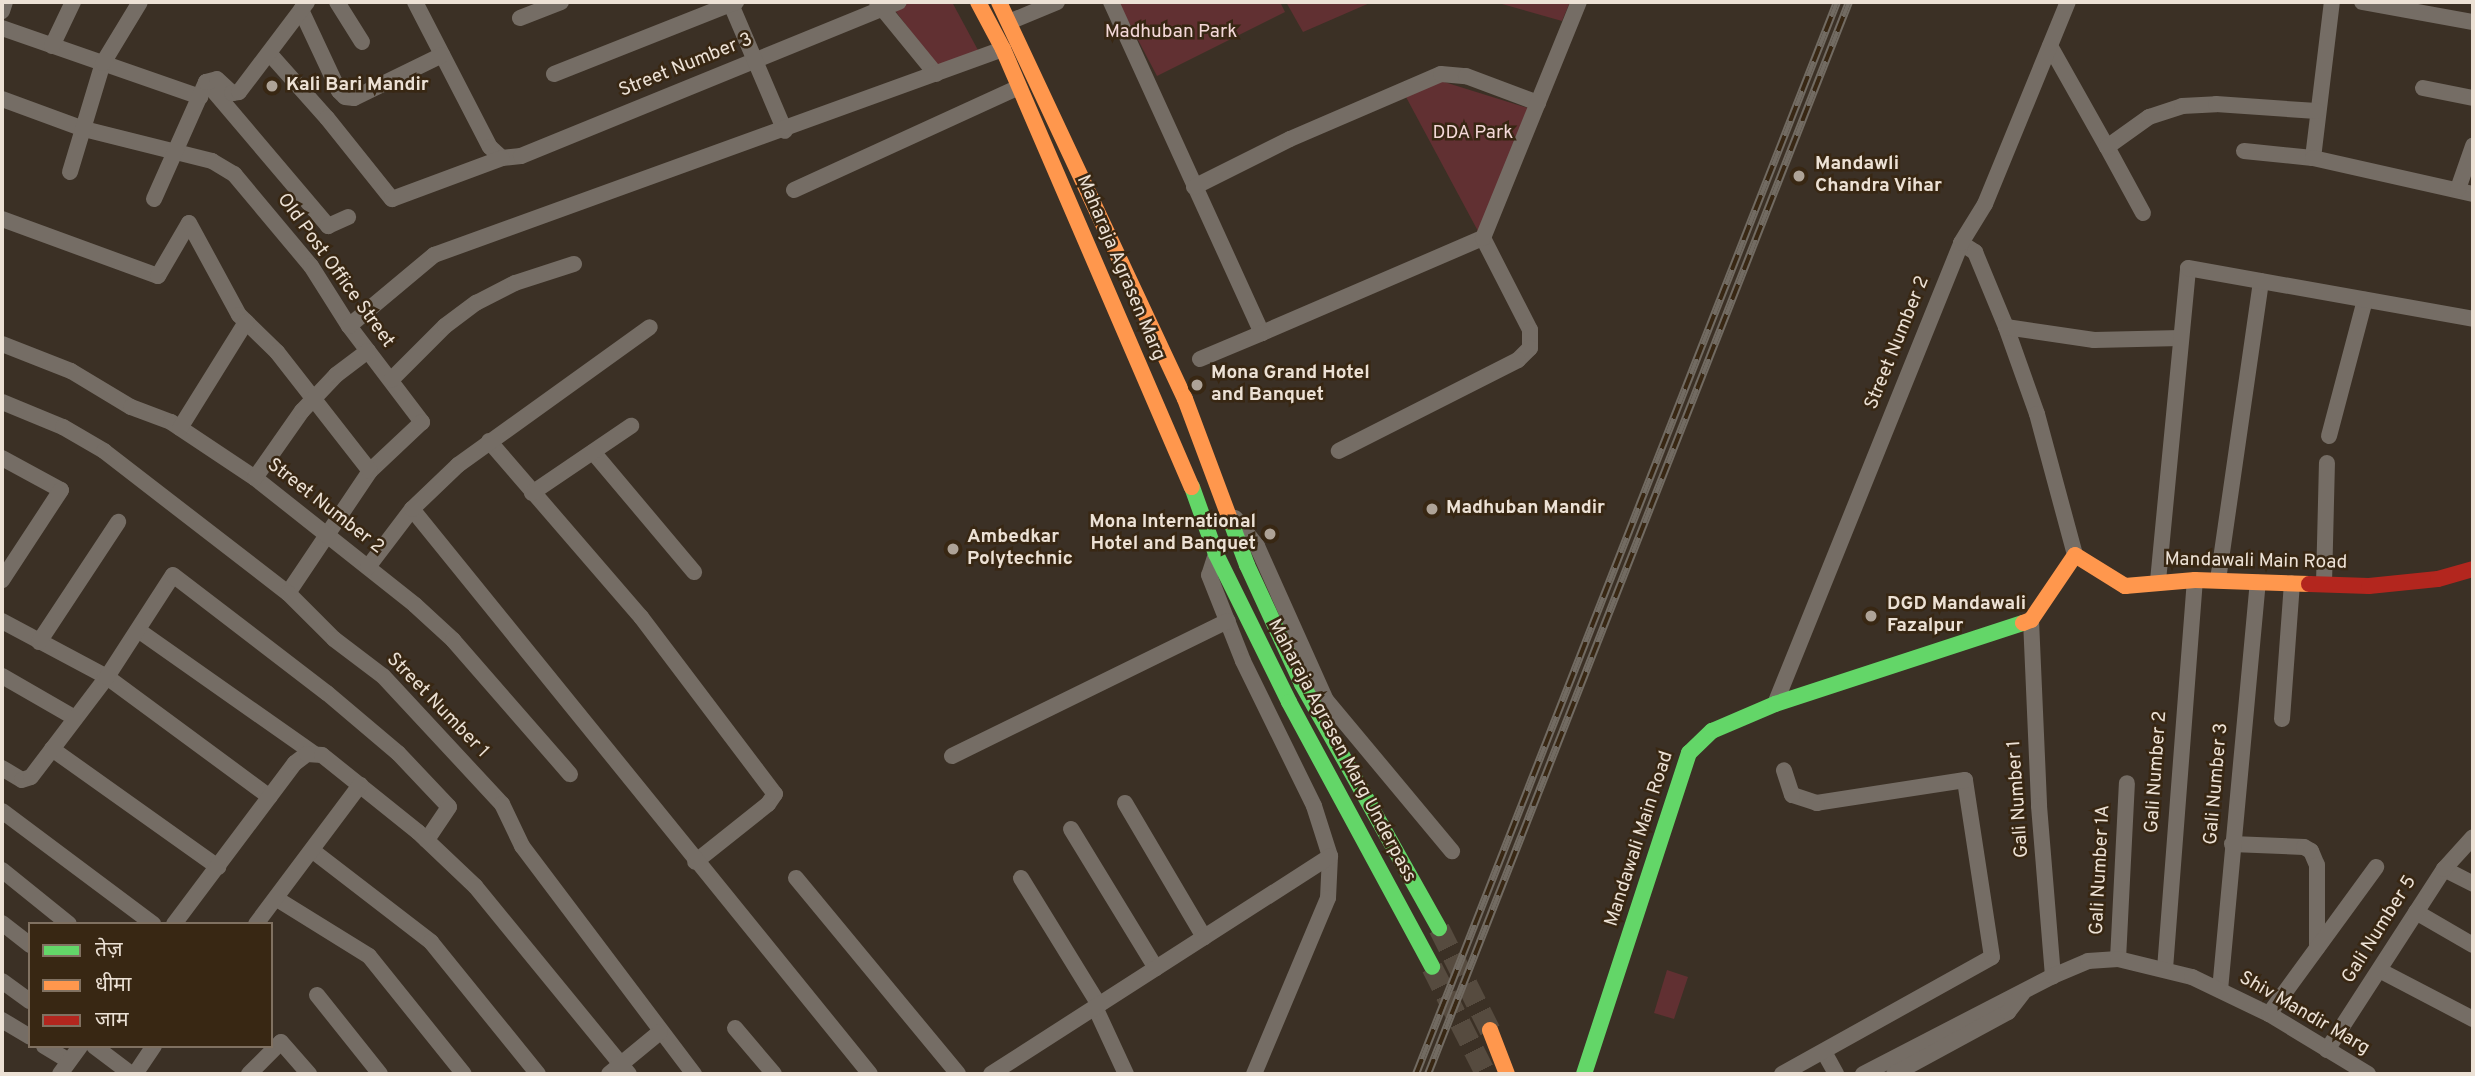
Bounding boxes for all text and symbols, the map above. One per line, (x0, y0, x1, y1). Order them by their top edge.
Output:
park label: Madhuban Park (1105, 22, 1237, 44)
street label: Street Number 3 (616, 29, 756, 103)
place label: Kali Bari Mandir (286, 75, 429, 97)
marker: Kali Bari Mandir (264, 78, 280, 94)
park label: DDA Park (1432, 123, 1514, 145)
place label: Mandawli Chandra Vihar (1815, 154, 1943, 198)
marker: Mandawli Chandra Vihar (1789, 166, 1809, 186)
street label: Maharaja Agrasen Marg (1070, 171, 1170, 365)
street label: Old Post Office Street (271, 189, 399, 353)
street label: Street Number 2 (1861, 273, 1935, 413)
place label: Mona Grand Hotel and Banquet (1211, 363, 1370, 407)
marker: Mona Grand Hotel and Banquet (1189, 377, 1205, 393)
street label: Street Number 2 (262, 454, 388, 560)
place label: Madhuban Mandir (1446, 498, 1605, 520)
marker: Madhuban Mandir (1424, 501, 1440, 517)
place label: Mona International Hotel and Banquet (1089, 512, 1256, 556)
marker: Mona International Hotel and Banquet (1262, 526, 1278, 542)
place label: Ambedkar Polytechnic (967, 527, 1073, 571)
marker: Ambedkar Polytechnic (945, 541, 961, 557)
street label: Mandawali Main Road (2164, 549, 2348, 575)
place label: DGD Mandawali Fazalpur (1887, 594, 2026, 638)
marker: DGD Mandawali Fazalpur (1861, 606, 1881, 626)
street label: Maharaja Agrasen Marg Underpass (1262, 615, 1420, 887)
street label: Street Number 1 (381, 649, 493, 763)
street label: Gali Number 2 (2141, 710, 2173, 834)
street label: Gali Number 3 (2200, 722, 2234, 846)
street label: Gali Number 1 (2004, 739, 2034, 859)
street label: Mandawali Main Road (1601, 749, 1679, 929)
street label: Gali Number 1A (2086, 804, 2116, 936)
street label: Gali Number 5 (2338, 872, 2422, 988)
legend (28, 922, 273, 1048)
text: तेज़ (95, 937, 123, 964)
street label: Shiv Mandir Marg (2235, 967, 2373, 1061)
text: धीमा (95, 972, 131, 999)
text: जाम (95, 1007, 129, 1034)

